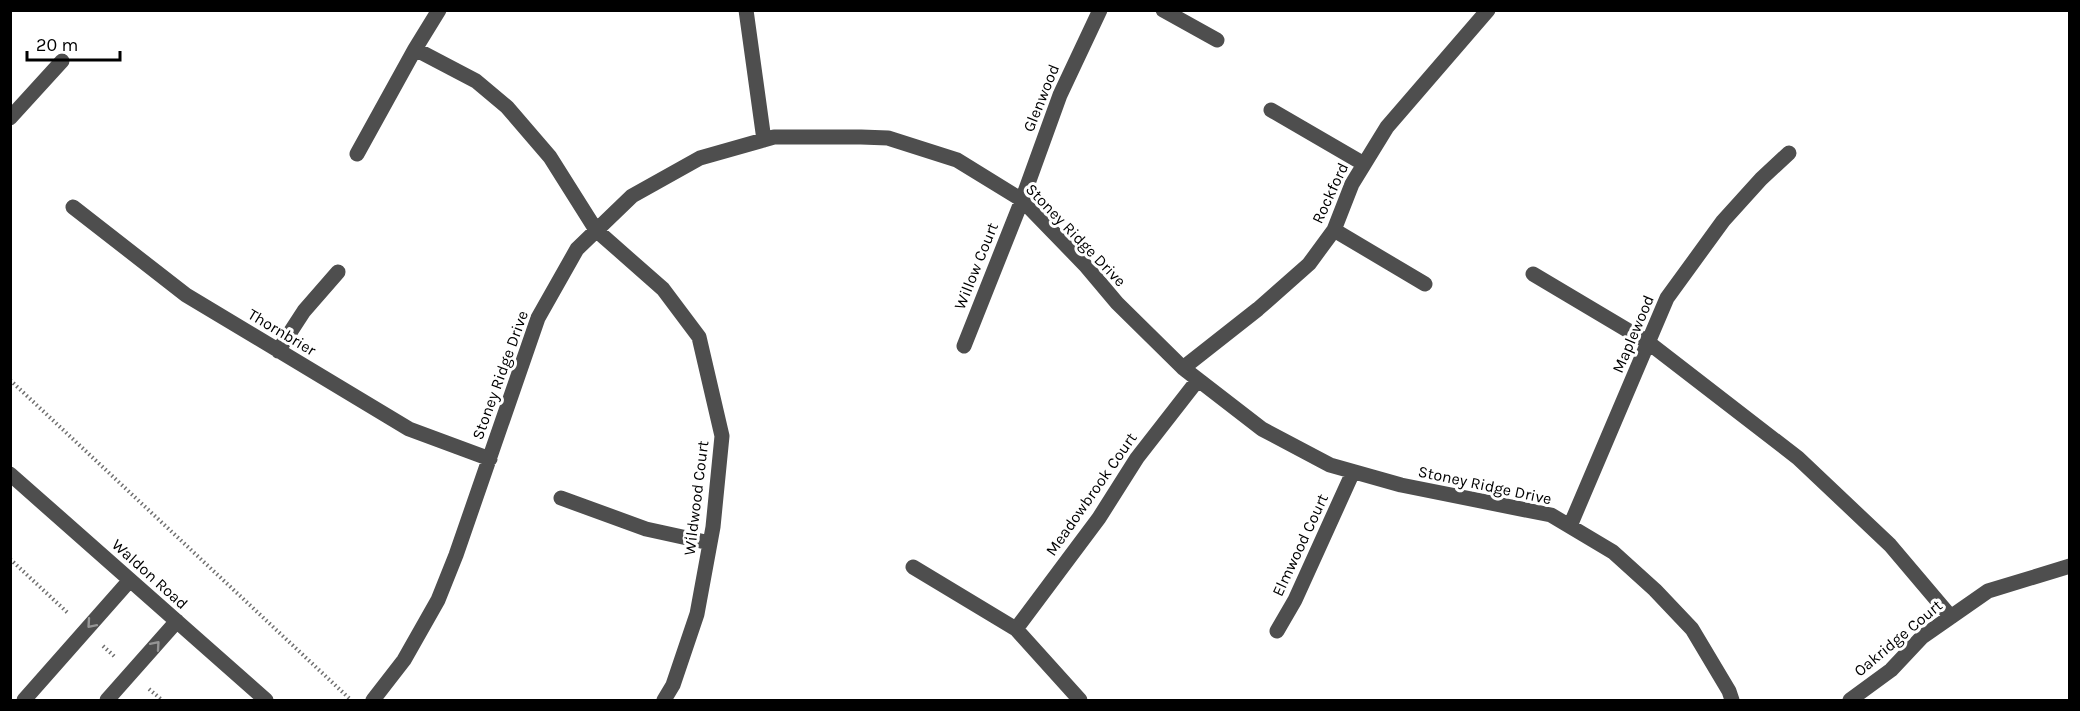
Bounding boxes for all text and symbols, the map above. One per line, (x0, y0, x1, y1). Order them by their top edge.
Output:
scale bar (27, 24, 120, 62)
text: 20 m (36, 34, 78, 56)
street label: Glenwood (1019, 61, 1063, 135)
street label: Rockford (1308, 160, 1352, 226)
street label: Stoney Ridge Drive (1022, 179, 1130, 291)
street label: Willow Court (950, 220, 1002, 312)
street label: Maplewood (1608, 292, 1658, 376)
street label: Thornbrier (245, 304, 320, 360)
street label: Stoney Ridge Drive (468, 308, 532, 442)
street label: Meadowbrook Court (1041, 429, 1141, 559)
street label: Wildwood Court (680, 440, 712, 556)
street label: Stoney Ridge Drive (1417, 462, 1553, 508)
street label: Elmwood Court (1268, 491, 1332, 599)
street label: Waldon Road (108, 535, 192, 613)
street label: Oakridge Court (1850, 596, 1946, 680)
one-way arrow (87, 617, 98, 628)
one-way arrow (149, 641, 160, 652)

